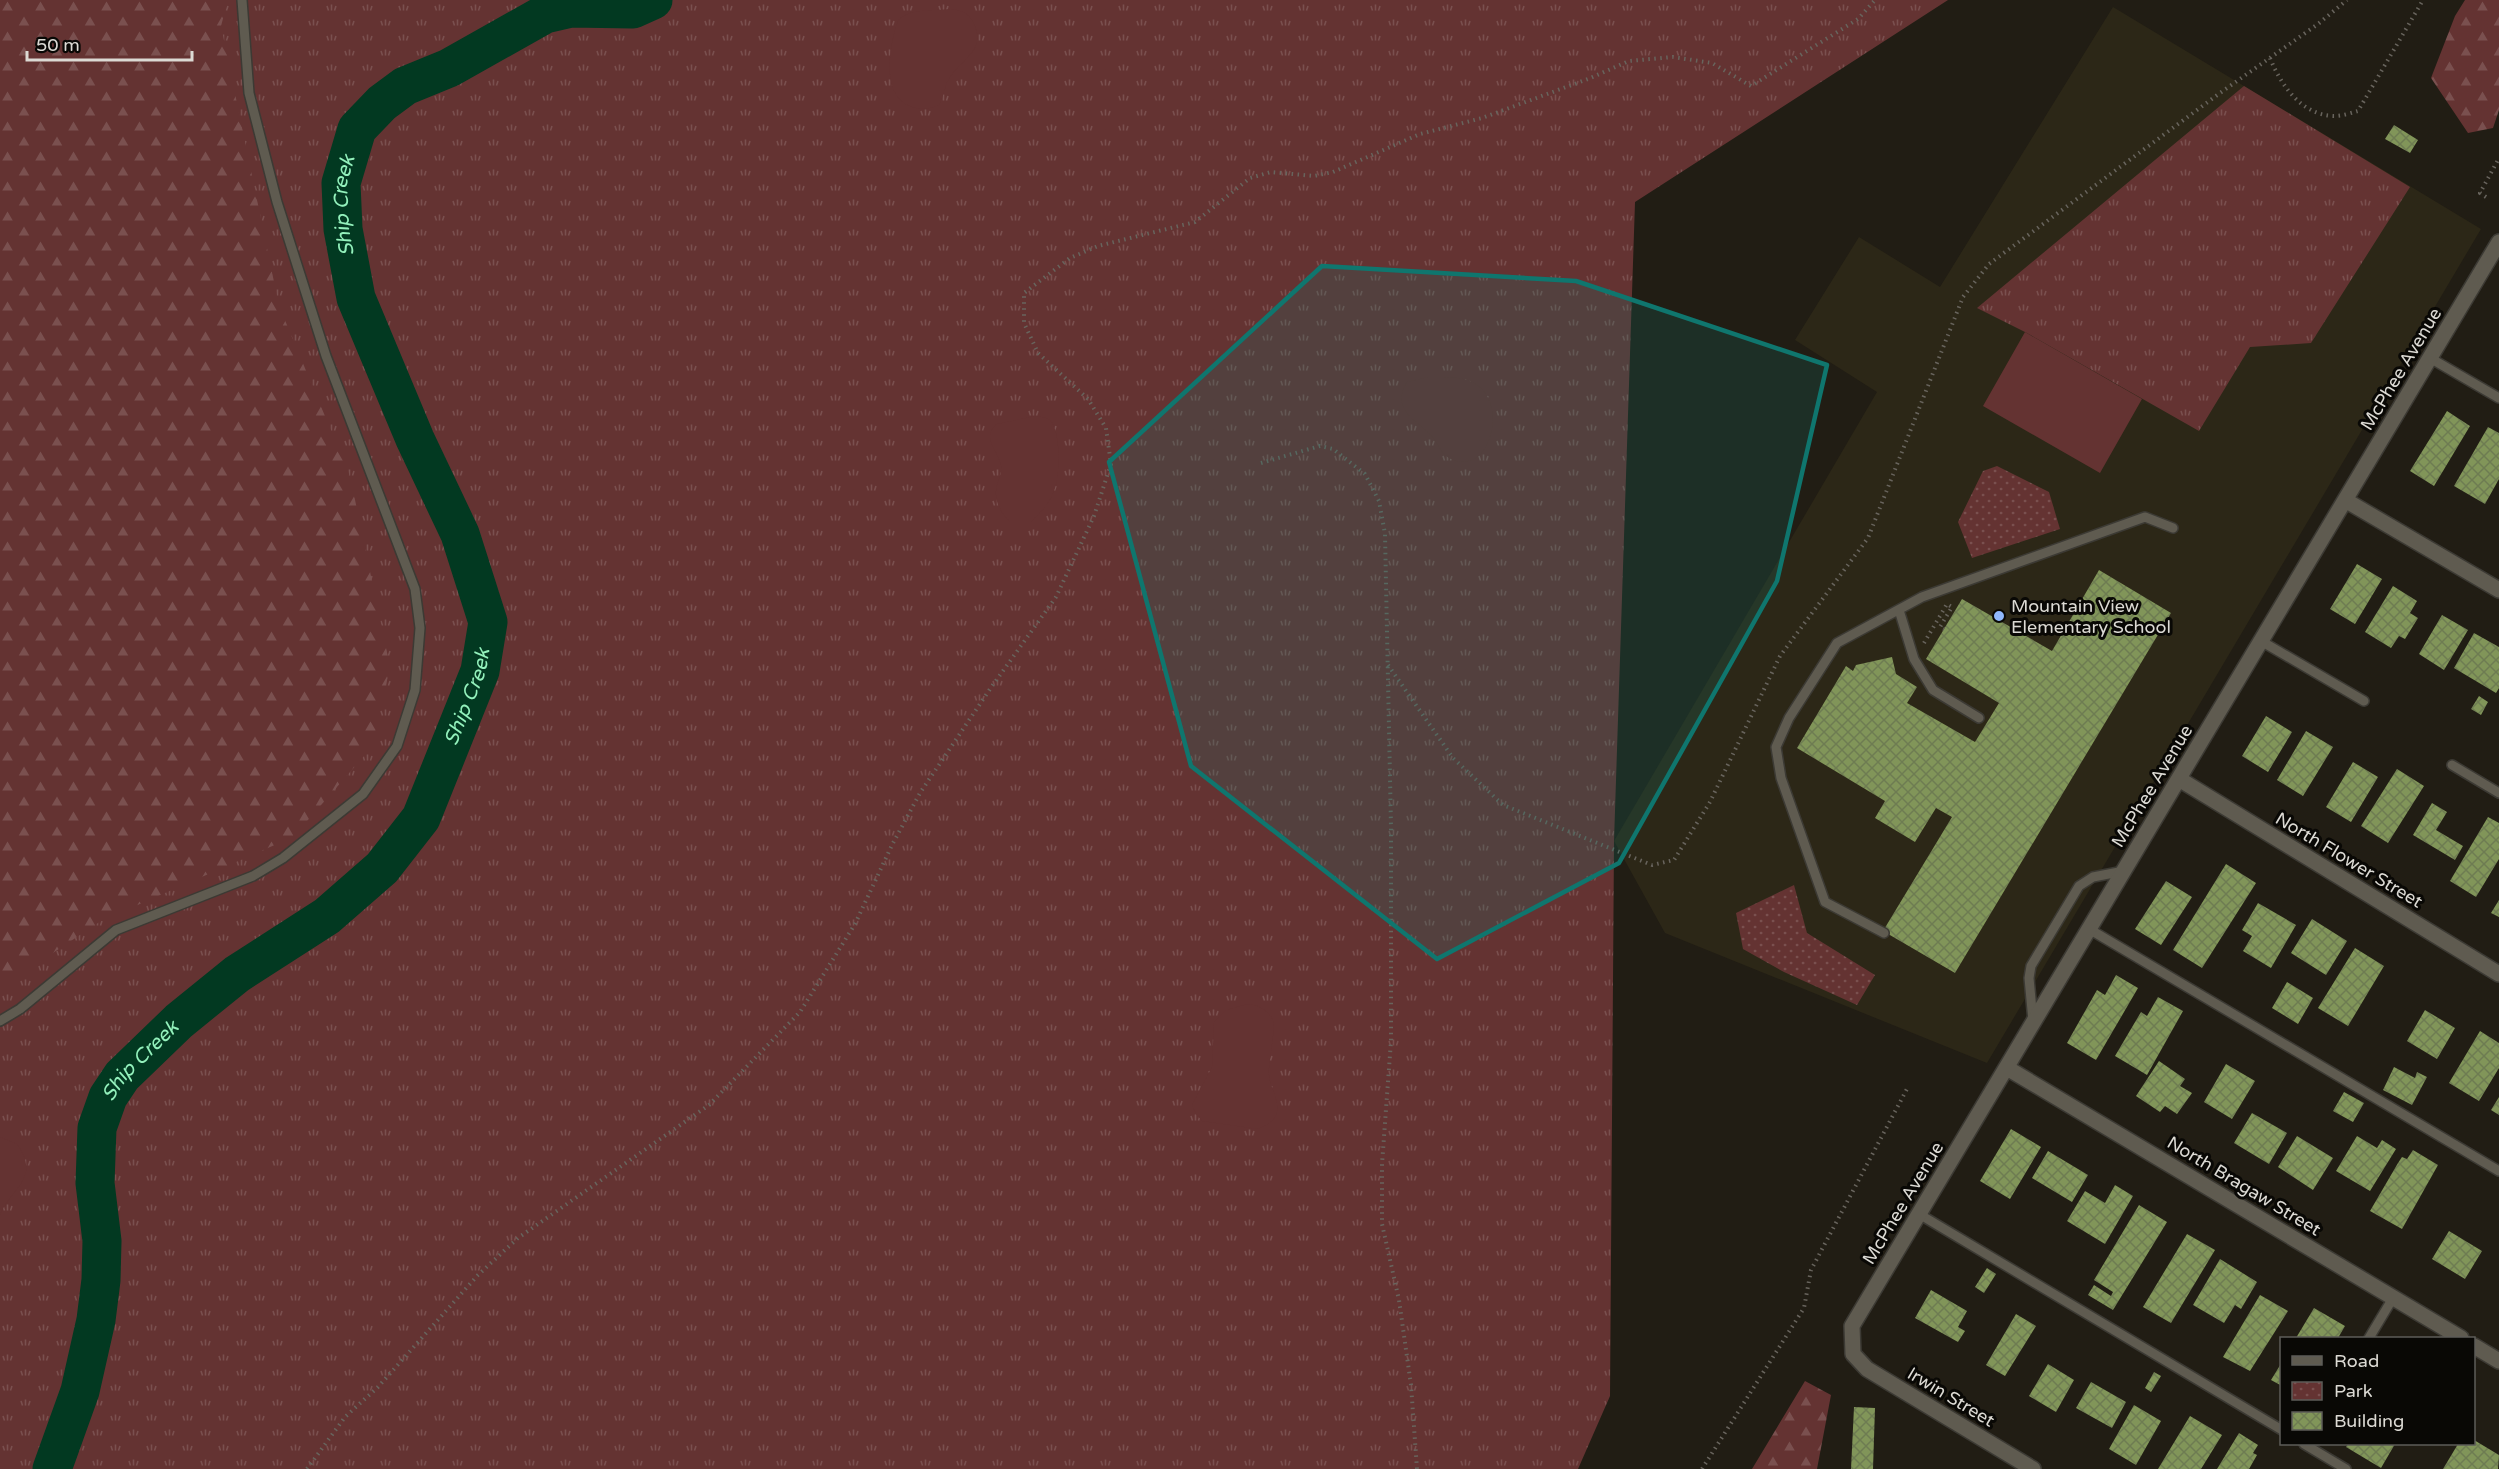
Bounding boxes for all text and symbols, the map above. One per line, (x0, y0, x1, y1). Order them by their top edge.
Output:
scale bar (27, 24, 192, 62)
text: 50 m (36, 34, 80, 56)
water label: Ship Creek (328, 150, 361, 258)
street label: McPhee Avenue (2356, 304, 2446, 434)
place label: Mountain View Elementary School (2011, 595, 2171, 638)
marker: Mountain View Elementary School (1992, 609, 2006, 623)
water label: Ship Creek (439, 645, 496, 749)
street label: McPhee Avenue (2107, 721, 2197, 851)
street label: North Flower Street (2271, 807, 2427, 913)
water label: Ship Creek (97, 1014, 185, 1106)
street label: North Bragaw Street (2163, 1131, 2325, 1241)
street label: McPhee Avenue (1858, 1138, 1948, 1268)
legend (2280, 1337, 2475, 1445)
text: Road (2334, 1350, 2379, 1372)
street label: Irwin Street (1903, 1362, 1999, 1432)
text: Park (2334, 1380, 2373, 1402)
text: Building (2334, 1410, 2404, 1432)

